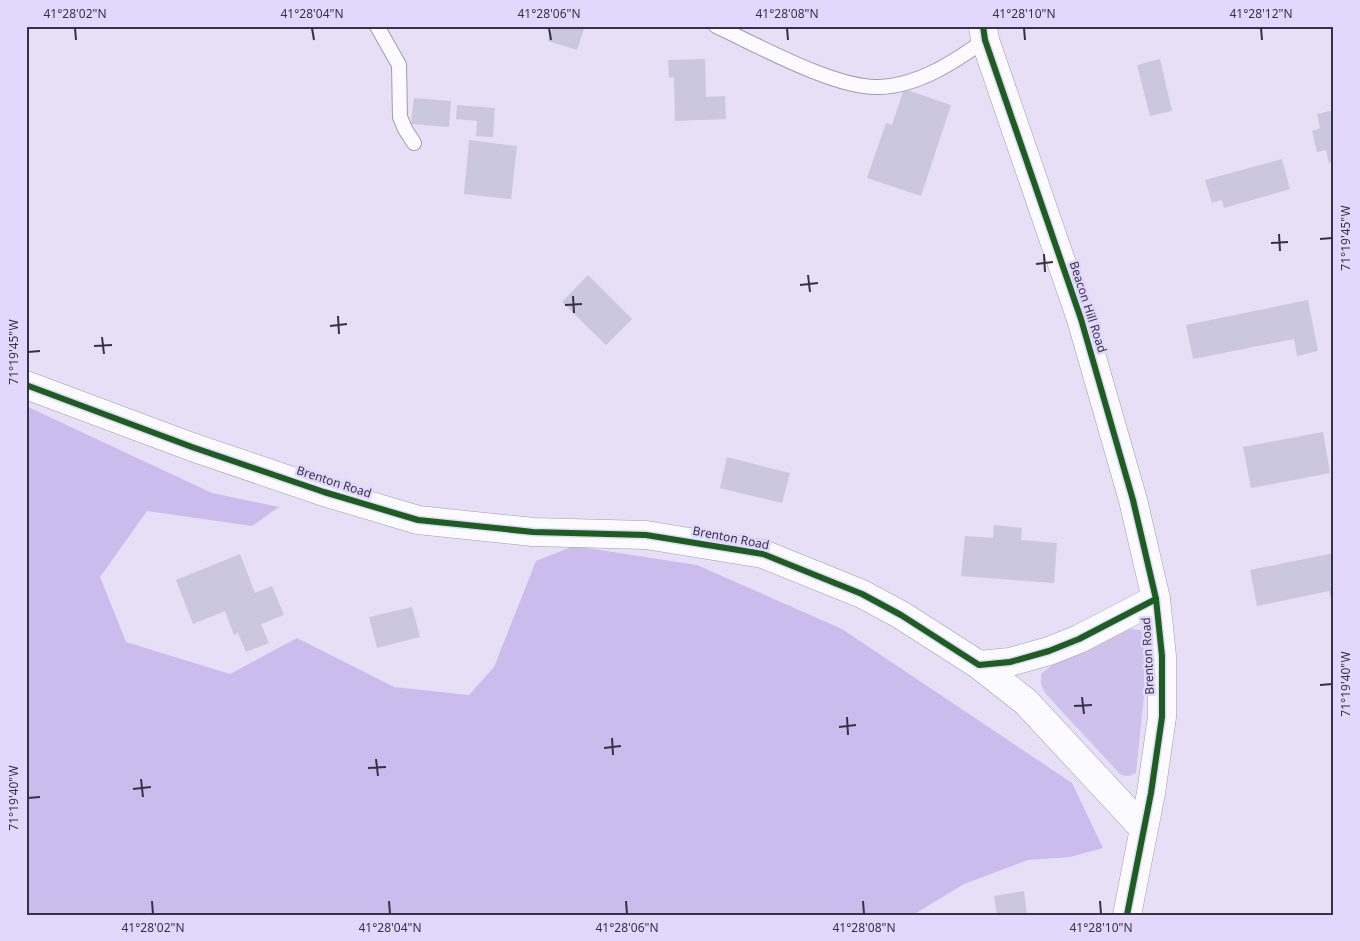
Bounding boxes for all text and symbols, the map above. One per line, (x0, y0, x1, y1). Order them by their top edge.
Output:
text: 41°28'02"N (43, 5, 107, 22)
text: 41°28'04"N (280, 5, 344, 22)
text: 41°28'06"N (517, 5, 581, 22)
text: 41°28'08"N (755, 5, 819, 22)
text: 41°28'10"N (992, 5, 1056, 22)
text: 41°28'12"N (1229, 5, 1293, 22)
text: 71°19'45"W (1337, 205, 1354, 271)
street label: Beacon Hill Road (1066, 259, 1111, 355)
text: 71°19'45"W (5, 319, 22, 385)
street label: Brenton Road (295, 461, 374, 502)
street label: Brenton Road (691, 522, 771, 553)
street label: Brenton Road (1137, 617, 1158, 695)
text: 71°19'40"W (1337, 651, 1354, 717)
text: 71°19'40"W (5, 765, 22, 831)
text: 41°28'02"N (121, 919, 185, 936)
text: 41°28'04"N (358, 919, 422, 936)
text: 41°28'06"N (595, 919, 659, 936)
text: 41°28'08"N (832, 919, 896, 936)
text: 41°28'10"N (1069, 919, 1133, 936)

